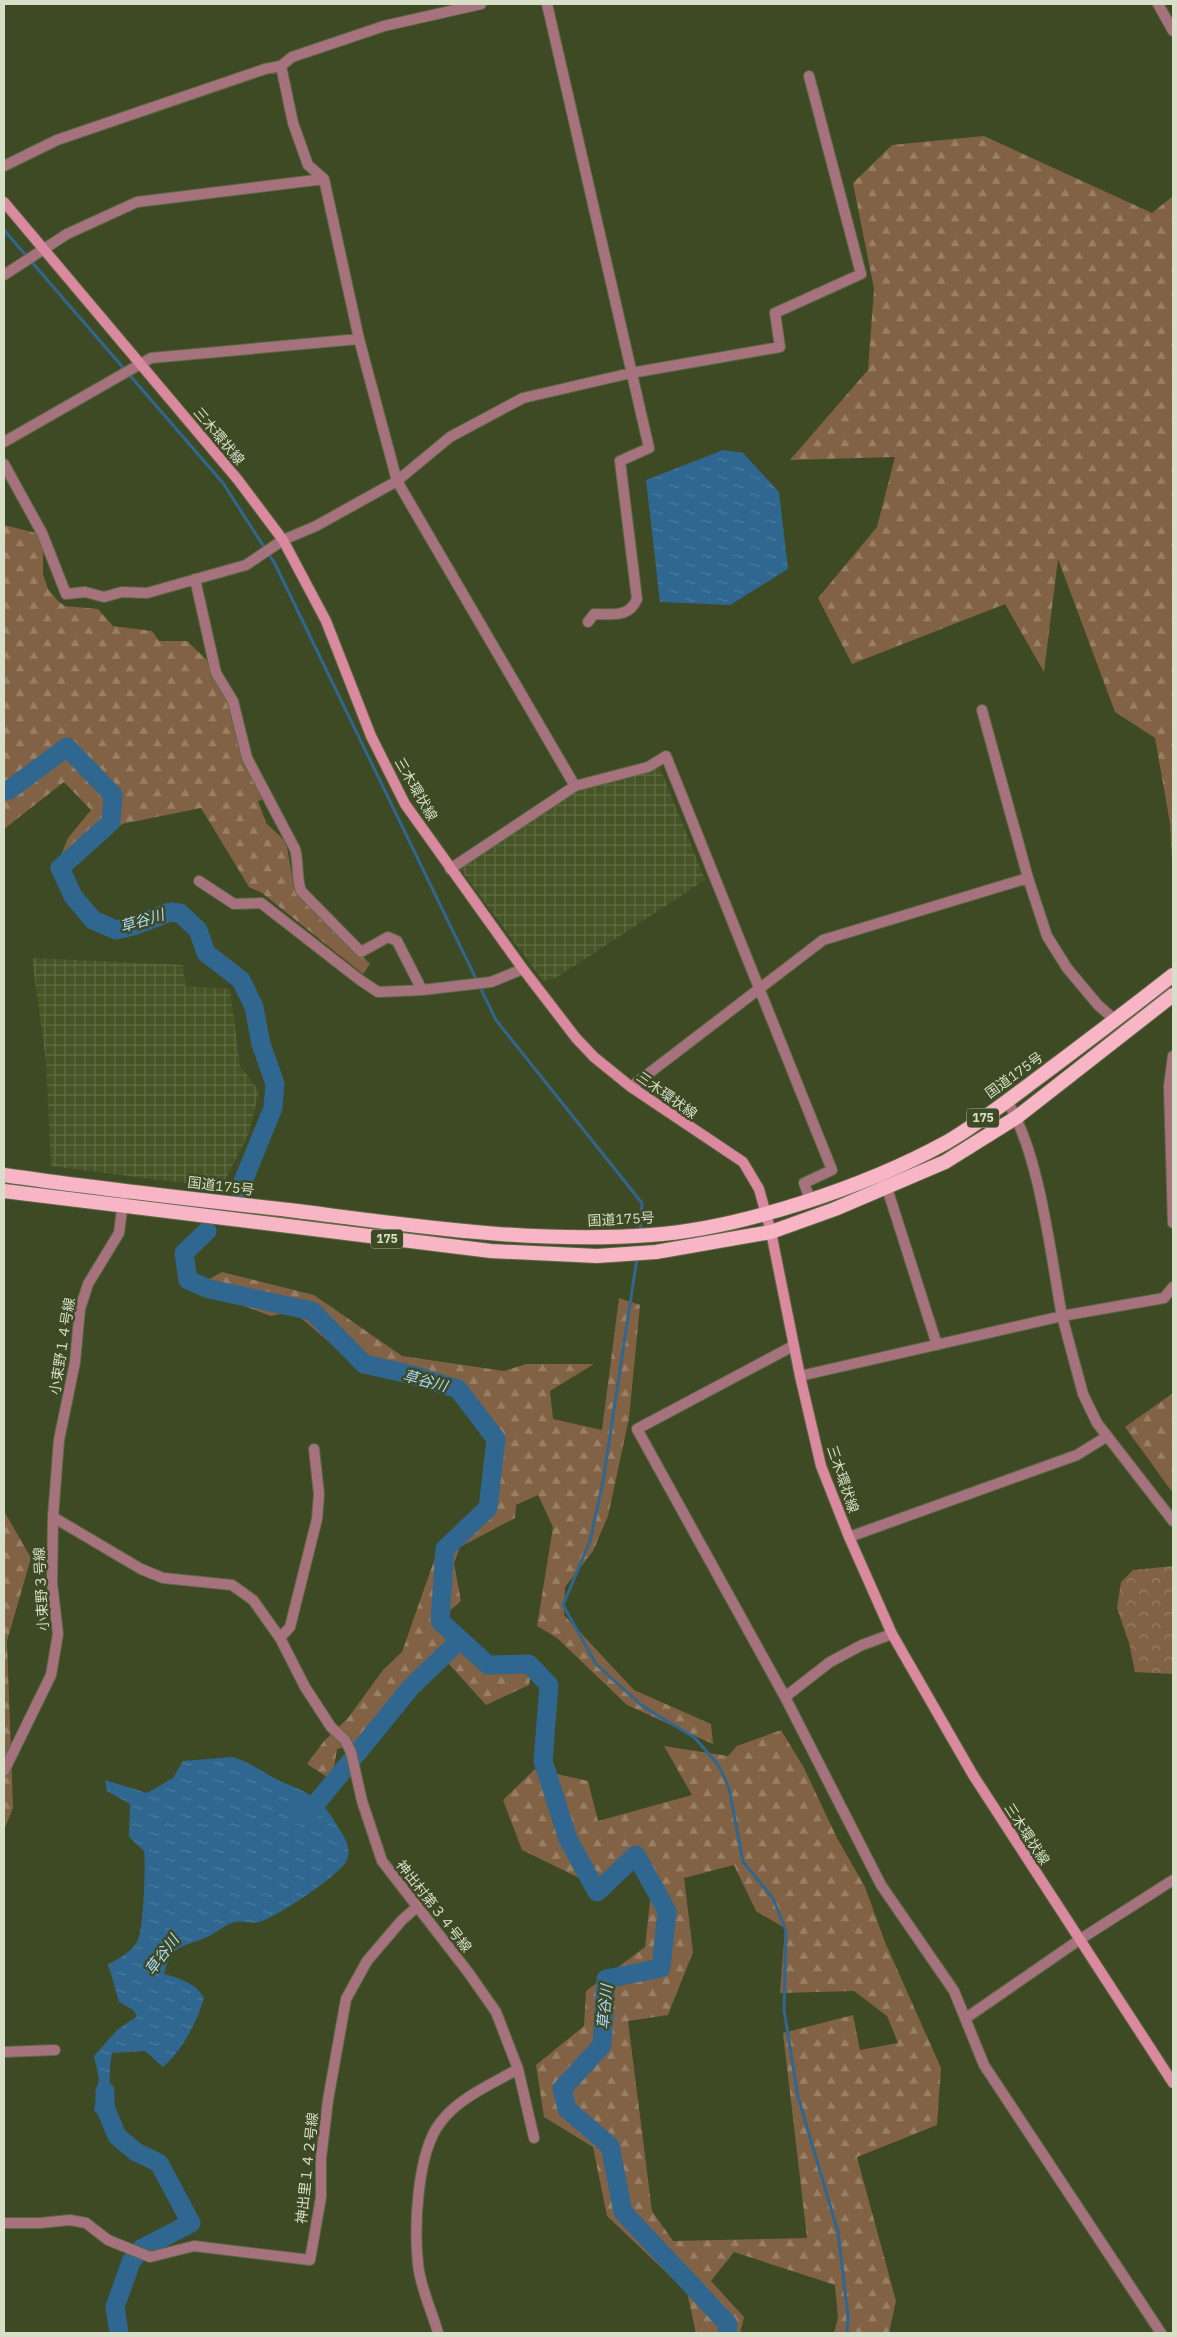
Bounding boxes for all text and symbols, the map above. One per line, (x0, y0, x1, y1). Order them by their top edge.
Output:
street label: 三木環状線 (190, 403, 248, 469)
street label: 三木環状線 (391, 754, 441, 824)
water label: 草谷川 (118, 904, 168, 936)
street label: 国道175号 (982, 1048, 1046, 1102)
street label: 三木環状線 (633, 1068, 701, 1122)
road number: 175 (967, 1108, 999, 1128)
street label: 国道175号 (187, 1173, 255, 1199)
street label: 国道175号 (587, 1208, 655, 1230)
road number: 175 (371, 1230, 403, 1248)
street label: 小束野１４号線 (45, 1296, 79, 1396)
water label: 草谷川 (401, 1366, 451, 1396)
street label: 三木環状線 (823, 1443, 863, 1515)
street label: 小束野３号線 (30, 1547, 52, 1631)
street label: 三木環状線 (1000, 1800, 1054, 1868)
street label: 神出村第３４号線 (392, 1856, 476, 1956)
water label: 草谷川 (140, 1929, 184, 1978)
water label: 草谷川 (593, 1982, 616, 2030)
street label: 神出里１４２号線 (292, 2111, 322, 2225)

